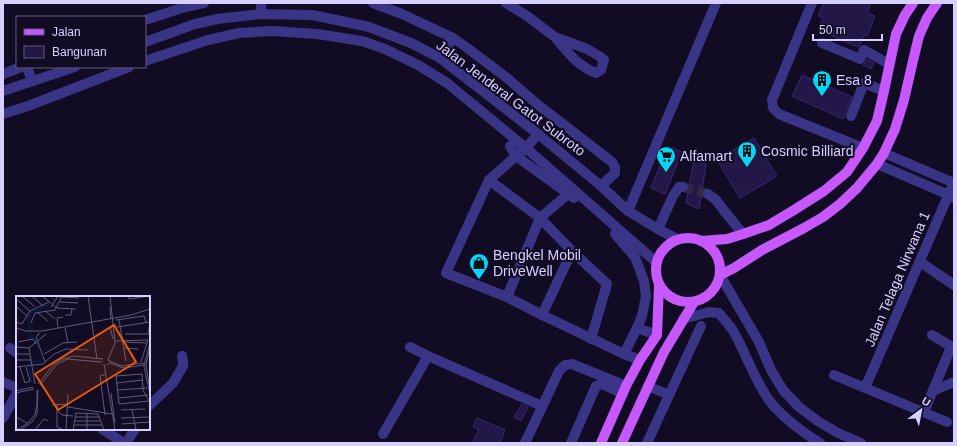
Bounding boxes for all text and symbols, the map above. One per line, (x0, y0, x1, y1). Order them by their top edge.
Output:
legend (16, 16, 146, 68)
scale bar (813, 16, 882, 42)
text: 50 m (819, 23, 846, 37)
text: Jalan (52, 25, 81, 39)
street label: Jalan Jenderal Gatot Subroto (433, 37, 589, 159)
text: Bangunan (52, 45, 107, 59)
building icon: Esa 8 (811, 69, 833, 97)
place label: Esa 8 (836, 72, 872, 88)
building icon: Cosmic Billiard (736, 140, 758, 168)
place label: Cosmic Billiard (761, 143, 854, 159)
supermarket icon: Alfamart (655, 145, 677, 173)
place label: Alfamart (680, 148, 732, 164)
street label: Jalan Telaga Nirwana 1 (861, 209, 933, 349)
place label: Bengkel Mobil DriveWell (493, 247, 581, 279)
shop icon: Bengkel Mobil DriveWell (468, 252, 490, 280)
inset map (16, 296, 150, 430)
north arrow (901, 390, 941, 430)
text: U (920, 394, 933, 409)

